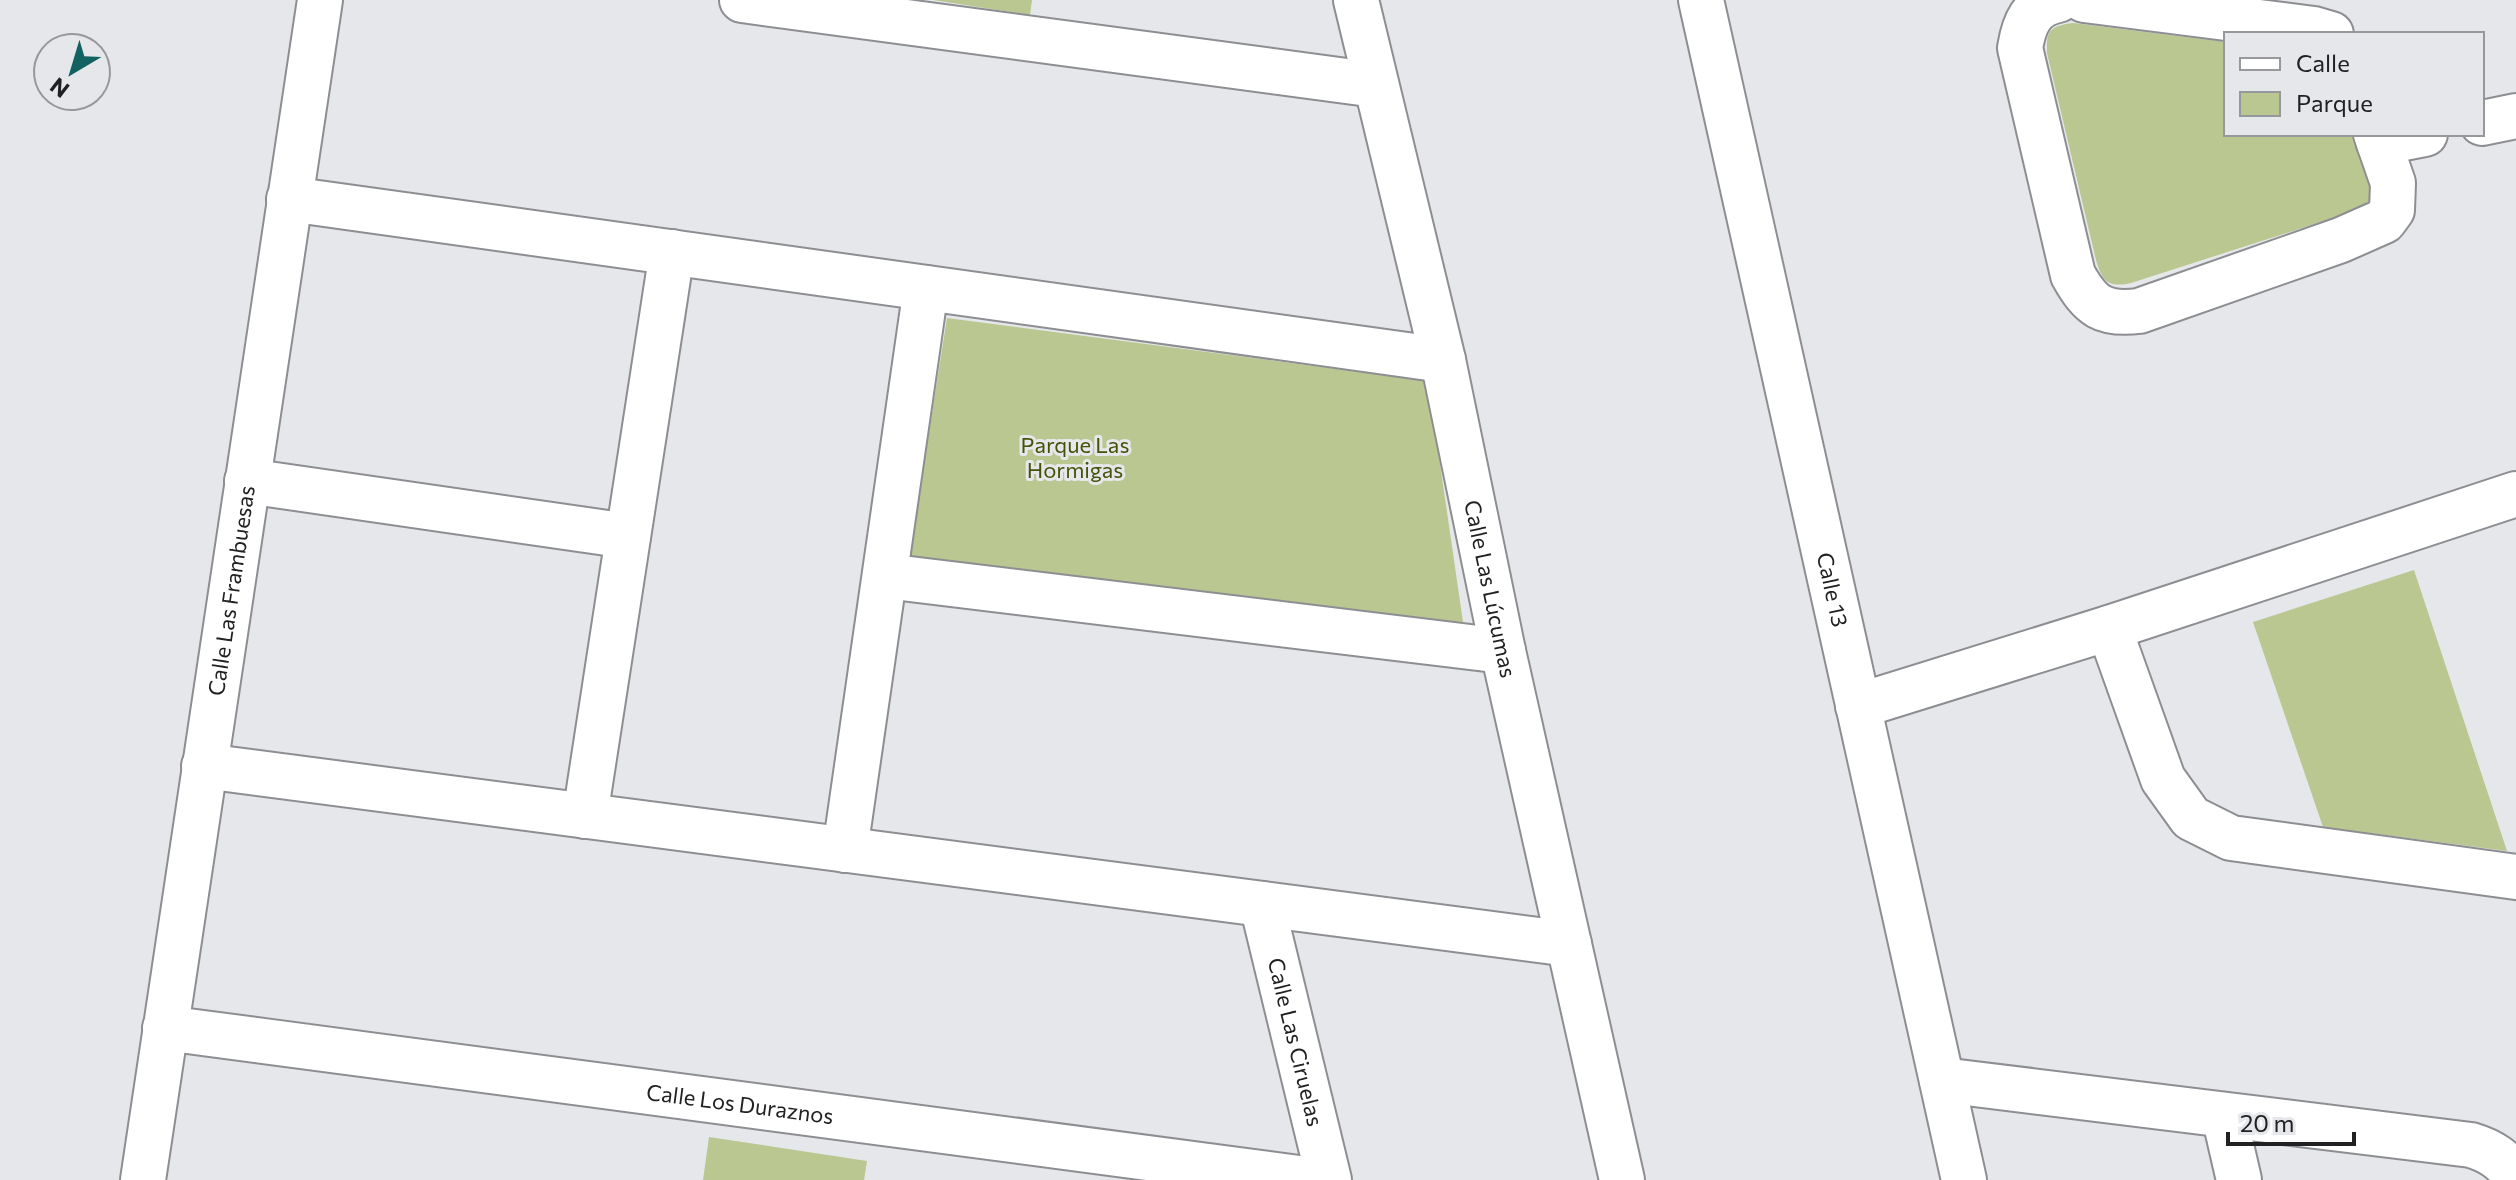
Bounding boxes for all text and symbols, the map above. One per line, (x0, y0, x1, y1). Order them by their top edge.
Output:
north arrow (32, 32, 112, 112)
legend (2224, 32, 2484, 136)
text: Calle (2296, 48, 2350, 77)
text: N (45, 72, 74, 104)
text: Parque (2296, 88, 2373, 117)
park label: Parque Las Hormigas (1021, 431, 1129, 483)
street label: Calle Las Frambuesas (202, 484, 260, 697)
street label: Calle Las Lúcumas (1459, 497, 1523, 680)
street label: Calle 13 (1811, 550, 1854, 629)
street label: Calle Las Ciruelas (1263, 955, 1329, 1129)
street label: Calle Los Duraznos (645, 1078, 835, 1129)
scale bar (2228, 1096, 2354, 1146)
text: 20 m (2240, 1108, 2294, 1137)

